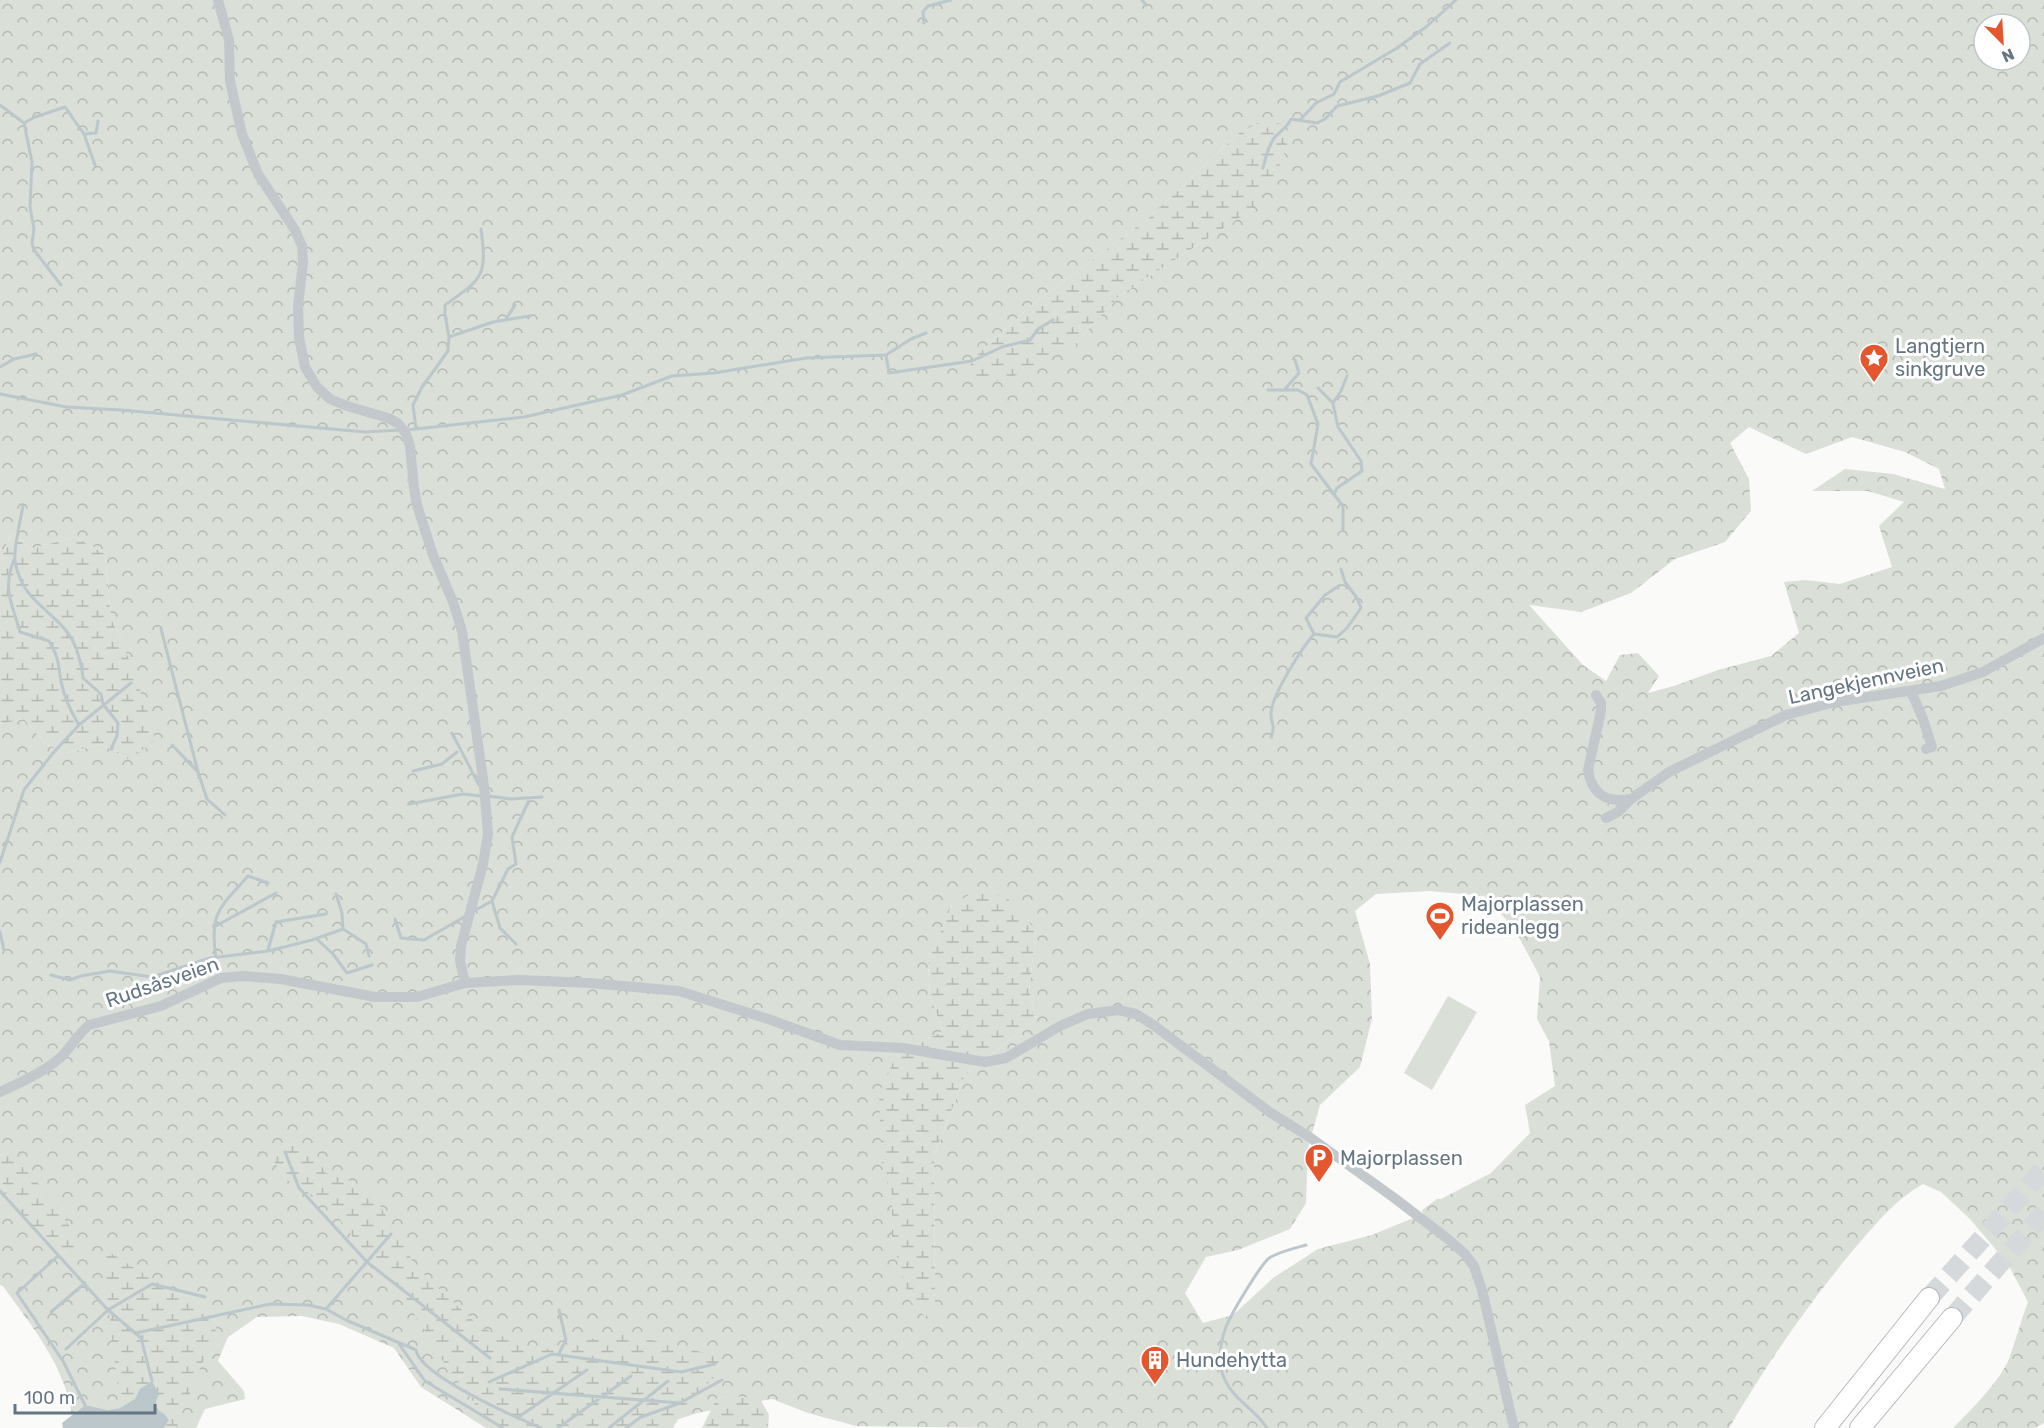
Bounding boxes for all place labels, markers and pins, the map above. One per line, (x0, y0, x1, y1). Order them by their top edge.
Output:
place label: Langtjern sinkgruve (1895, 334, 1985, 381)
place icon: Langtjern sinkgruve (1858, 342, 1890, 384)
place label: Majorplassen rideanlegg (1461, 892, 1584, 939)
sports icon: Majorplassen rideanlegg (1424, 900, 1456, 942)
parking icon: Majorplassen (1303, 1142, 1335, 1184)
place label: Majorplassen (1340, 1146, 1463, 1170)
building icon: Hundehytta (1139, 1344, 1171, 1386)
place label: Hundehytta (1176, 1348, 1287, 1372)

